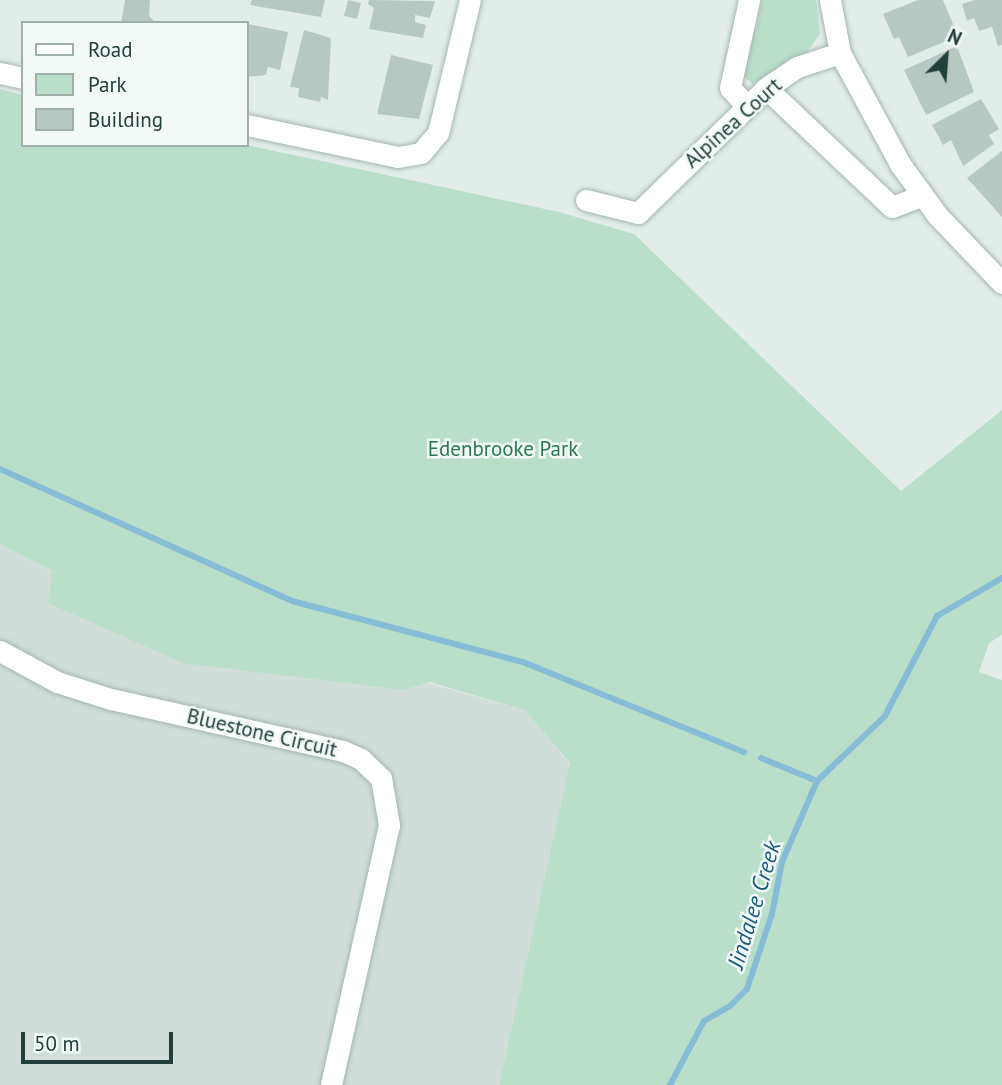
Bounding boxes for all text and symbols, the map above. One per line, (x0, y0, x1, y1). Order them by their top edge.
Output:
legend (21, 21, 248, 147)
north arrow (911, 21, 981, 91)
text: N (944, 23, 966, 50)
text: Road (88, 36, 132, 63)
text: Park (88, 71, 127, 98)
street label: Alpinea Court (679, 73, 787, 173)
text: Building (88, 106, 163, 133)
park label: Edenbrooke Park (428, 436, 578, 462)
street label: Bluestone Circuit (184, 703, 340, 763)
water label: Jindalee Creek (722, 838, 786, 972)
scale bar (24, 1018, 177, 1062)
text: 50 m (34, 1030, 80, 1057)

